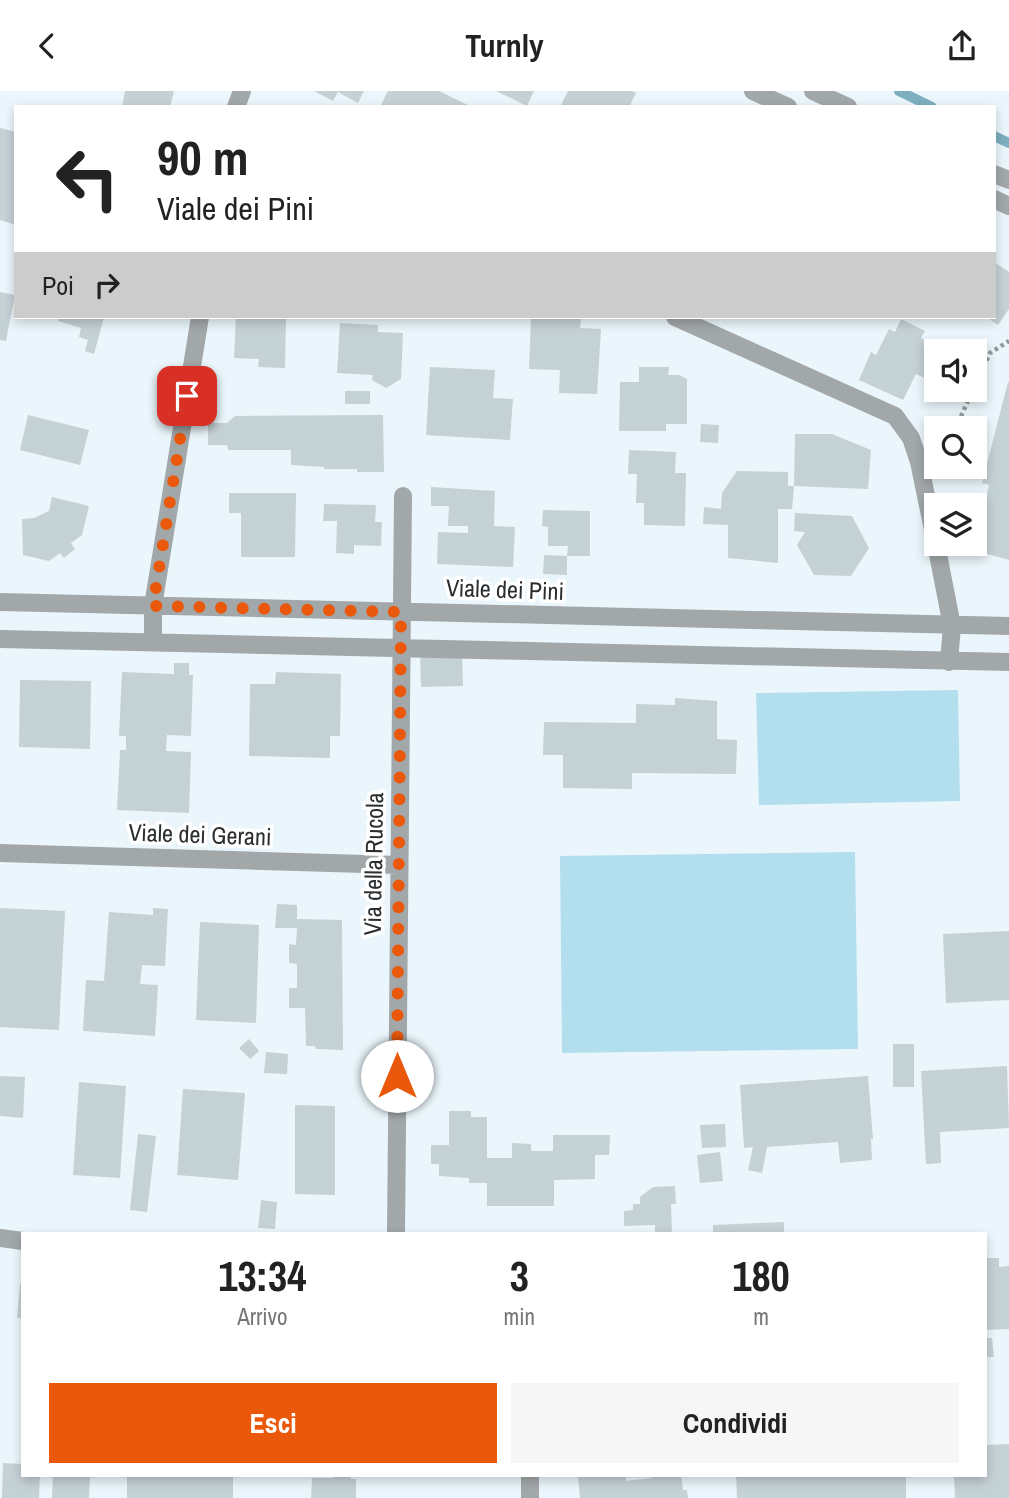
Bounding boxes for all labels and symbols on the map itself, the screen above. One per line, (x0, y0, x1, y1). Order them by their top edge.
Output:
pin (157, 366, 217, 426)
street label: Viale dei Pini (446, 571, 564, 607)
street label: Via della Rucola (356, 792, 390, 936)
street label: Viale dei Gerani (128, 816, 272, 852)
position arrow (360, 1039, 434, 1113)

